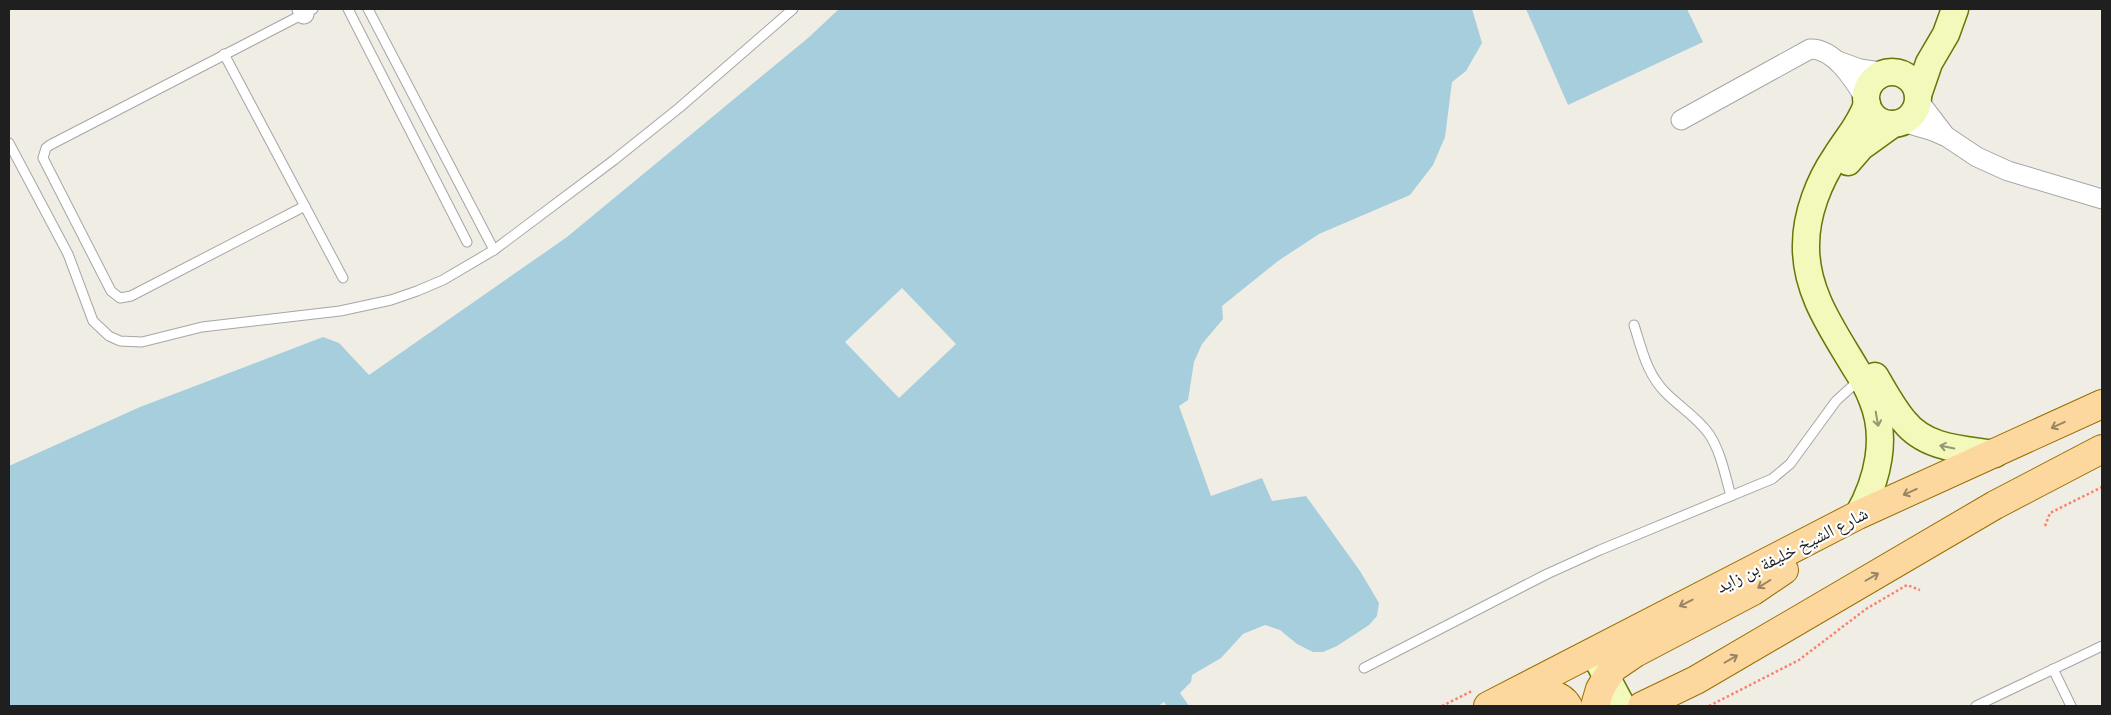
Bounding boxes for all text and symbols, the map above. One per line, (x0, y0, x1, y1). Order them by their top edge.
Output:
one-way arrow (1873, 410, 1883, 426)
one-way arrow (2051, 421, 2066, 430)
one-way arrow (1940, 441, 1956, 451)
one-way arrow (1903, 488, 1918, 497)
street label: شارع الشيخ خليفة بن زايد (1711, 500, 1872, 600)
one-way arrow (1864, 572, 1878, 582)
one-way arrow (1757, 580, 1771, 590)
one-way arrow (1679, 598, 1694, 608)
one-way arrow (1724, 654, 1738, 664)

